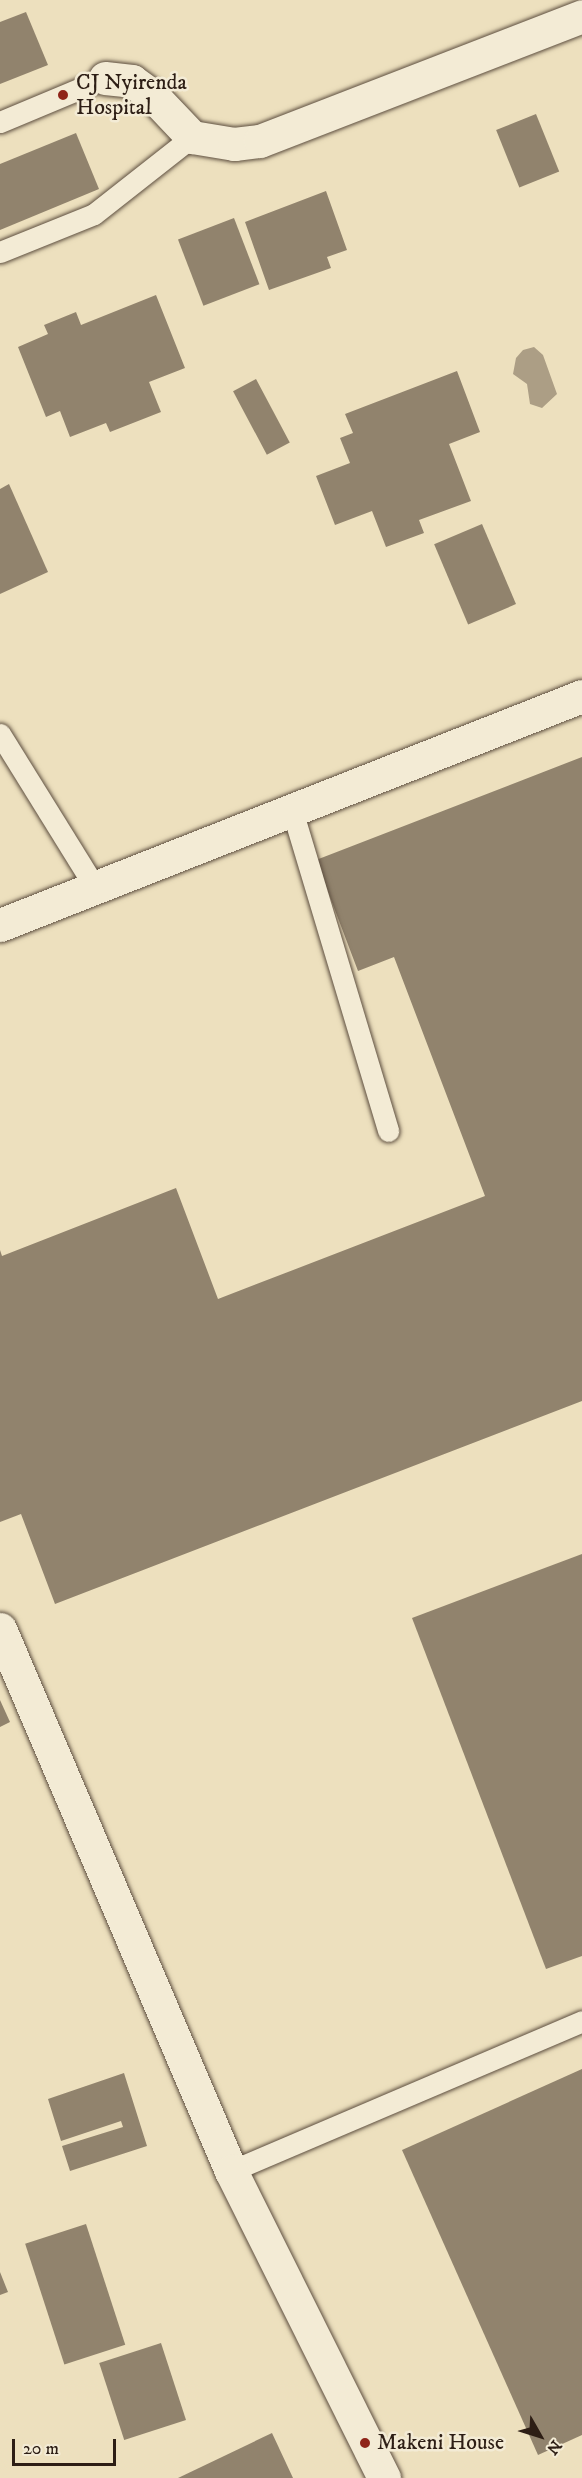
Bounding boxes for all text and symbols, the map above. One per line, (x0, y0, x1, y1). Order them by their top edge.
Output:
place label: CJ Nyirenda Hospital (76, 69, 187, 120)
marker: CJ Nyirenda Hospital (54, 86, 72, 104)
north arrow (510, 2406, 570, 2466)
scale bar (15, 2427, 118, 2465)
place label: Makeni House (377, 2430, 504, 2456)
marker: Makeni House (358, 2436, 372, 2450)
text: N (542, 2436, 566, 2459)
text: 20 m (23, 2438, 59, 2460)

